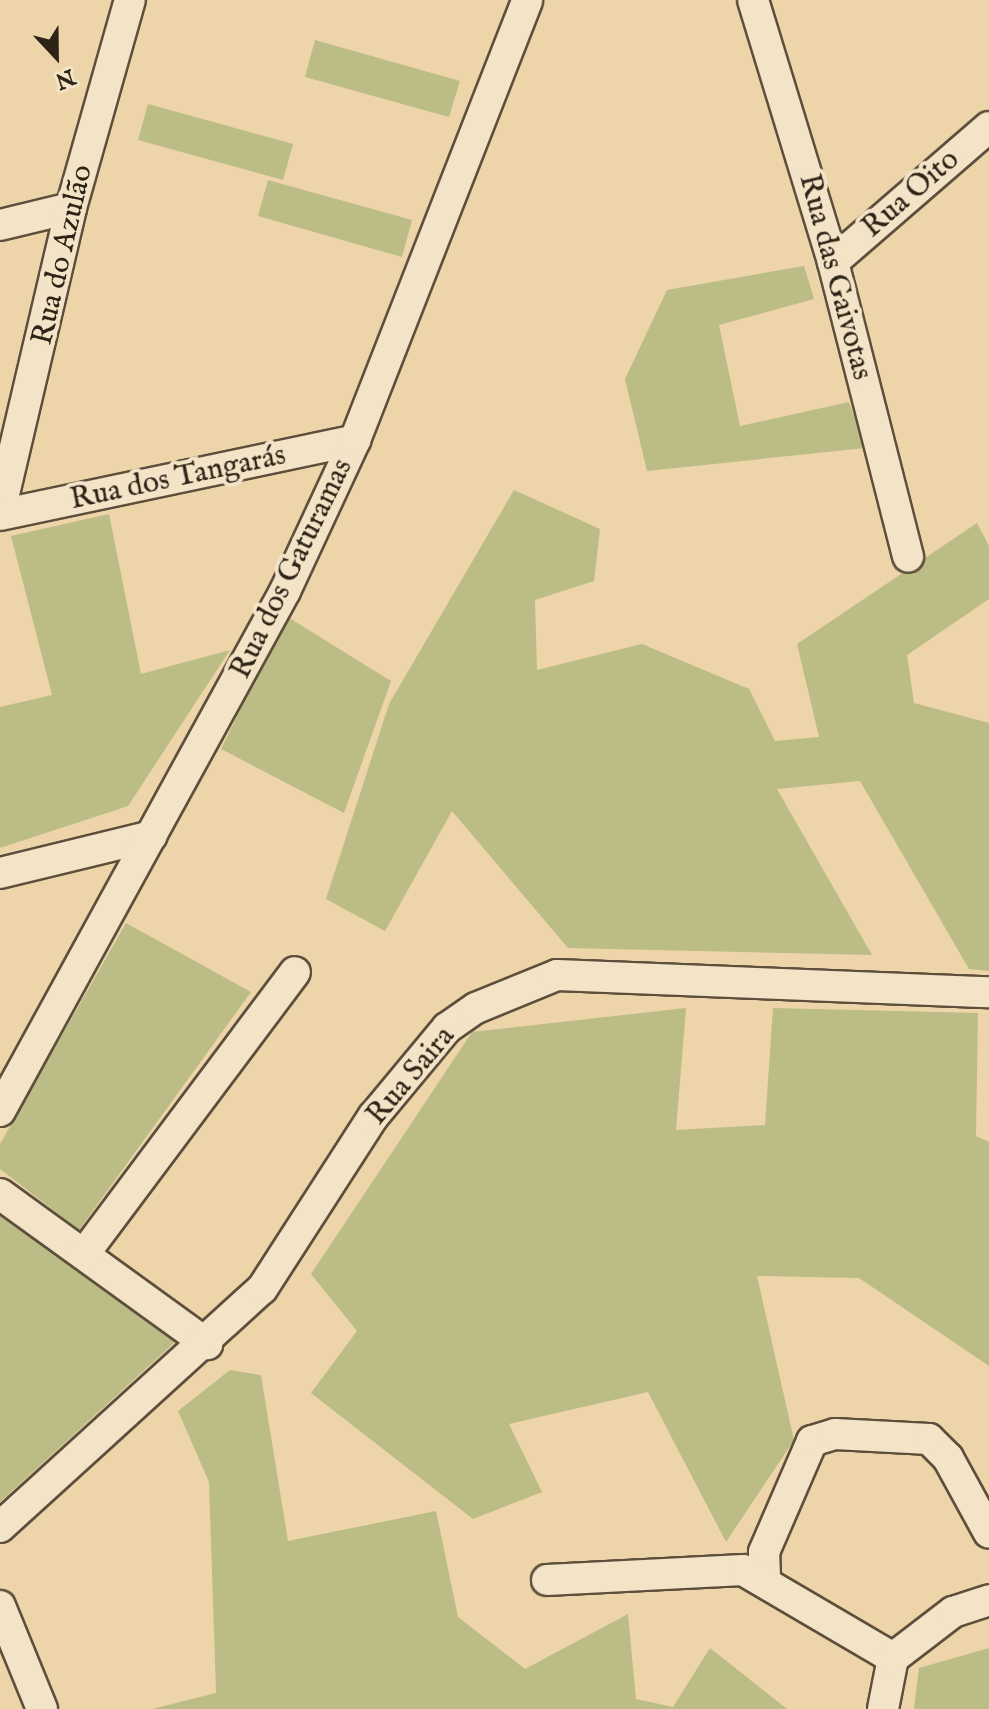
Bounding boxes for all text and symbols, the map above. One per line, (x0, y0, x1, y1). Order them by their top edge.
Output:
north arrow (16, 16, 96, 96)
text: N (51, 62, 79, 95)
street label: Rua Oito (855, 142, 967, 246)
street label: Rua do Azulão (25, 162, 101, 348)
street label: Rua das Gaivotas (790, 170, 880, 384)
street label: Rua dos Tangarás (67, 438, 289, 518)
street label: Rua dos Gaturamas (223, 453, 361, 685)
street label: Rua Saira (359, 1019, 463, 1133)

